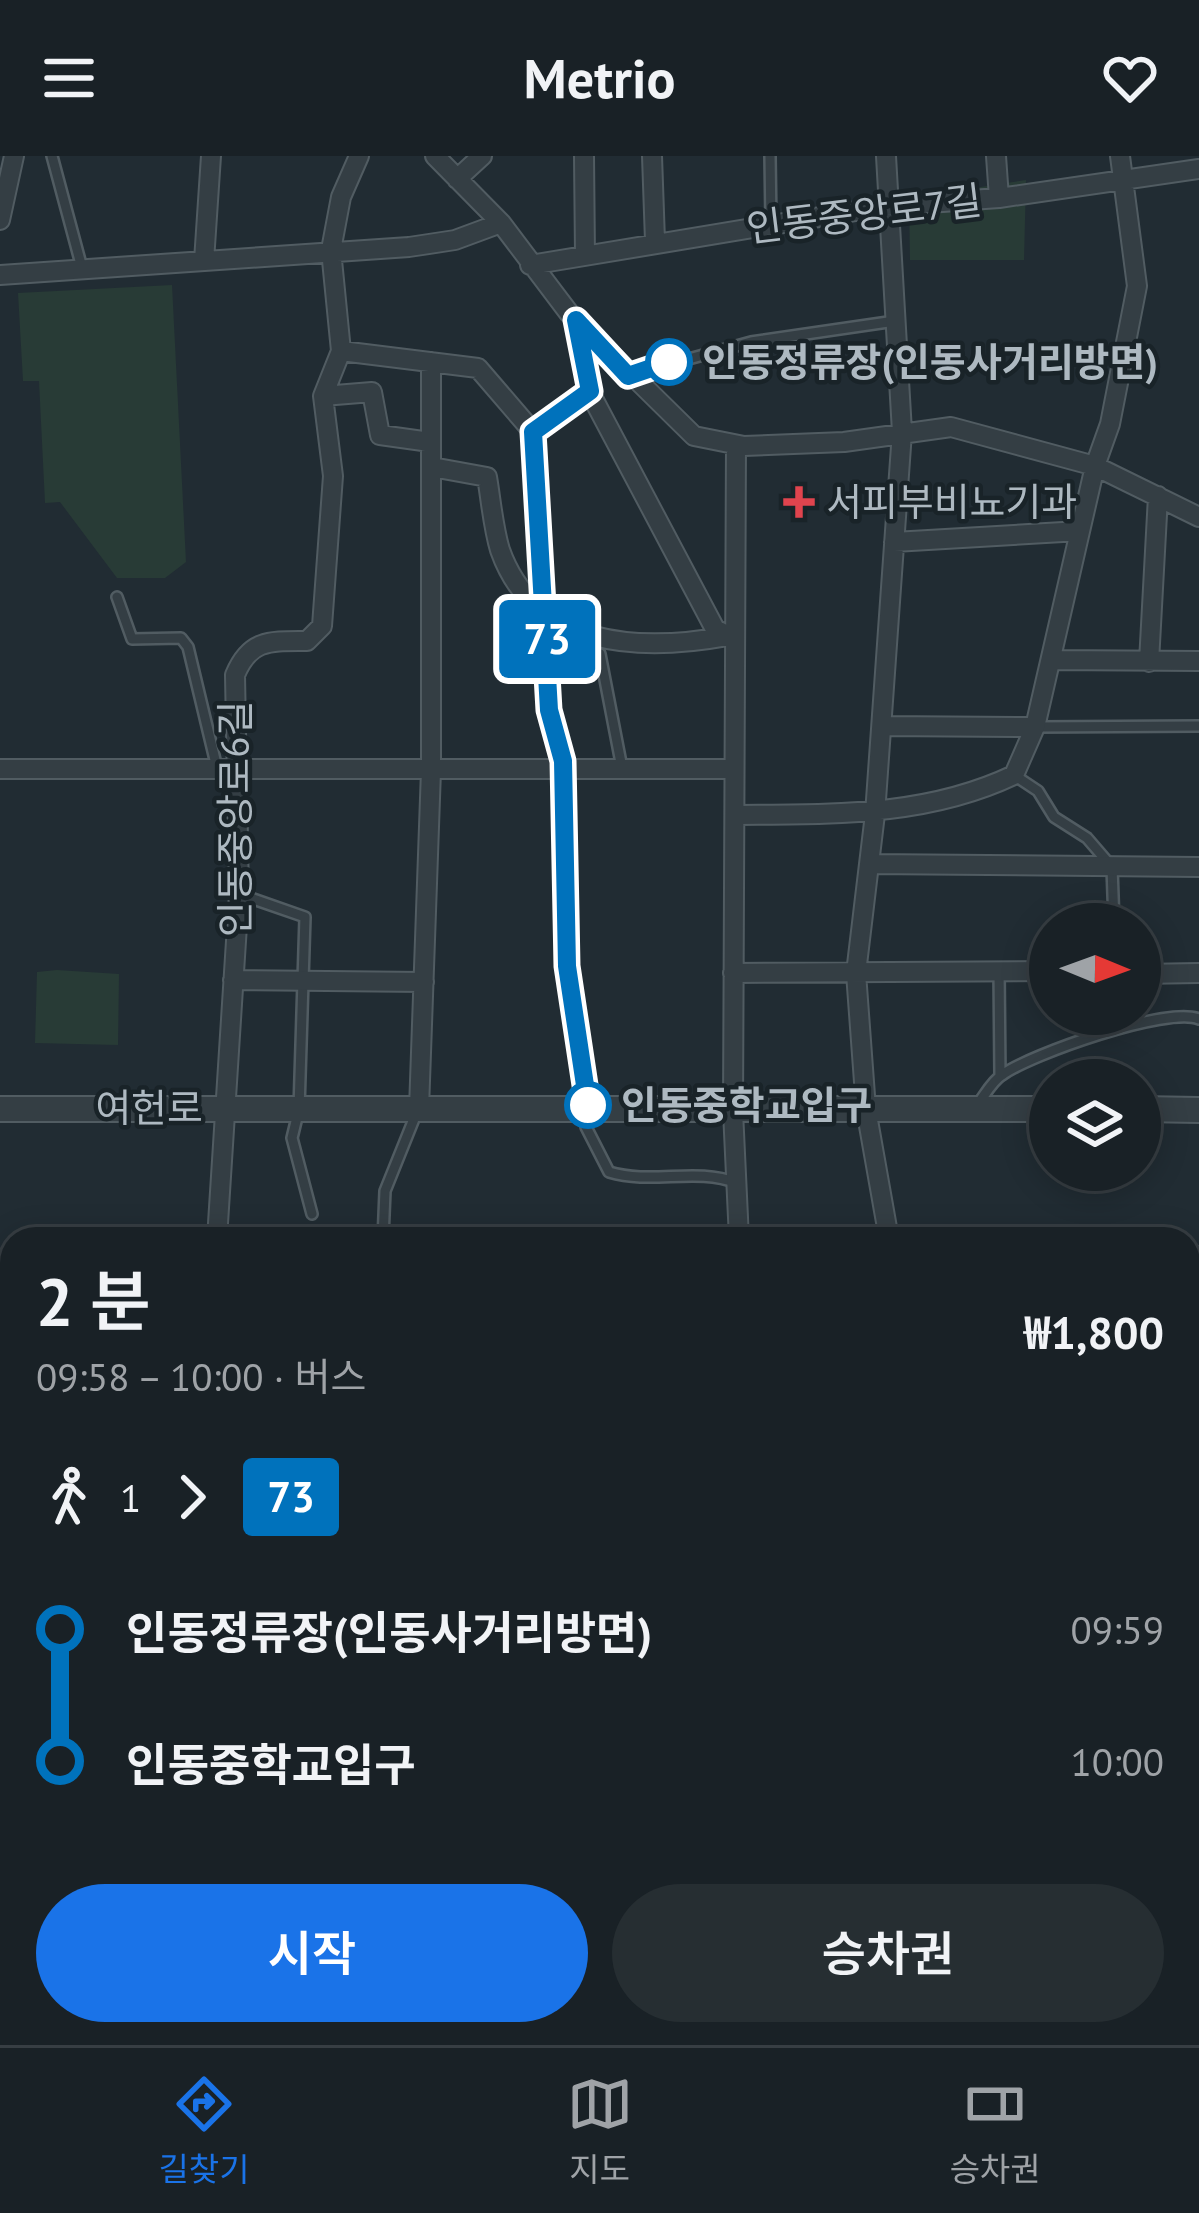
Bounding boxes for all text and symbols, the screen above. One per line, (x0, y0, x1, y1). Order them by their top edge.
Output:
text: Metrio (524, 43, 675, 113)
icon: menu (36, 45, 102, 111)
icon: heart (1097, 45, 1163, 111)
street label: 인동중앙로7길 (743, 174, 984, 253)
place label: 인동정류장(인동사거리방면) (702, 336, 1158, 387)
marker: 인동정류장(인동사거리방면) (647, 340, 691, 384)
place label: 서피부비뇨기과 (826, 476, 1077, 527)
marker: 서피부비뇨기과 (783, 486, 815, 518)
line badge: 73 (493, 600, 601, 678)
text: 73 (523, 611, 571, 666)
street label: 인동중앙로6길 (209, 701, 260, 937)
north arrow (1029, 903, 1161, 1035)
map controls (1029, 903, 1161, 1191)
button: layers (1029, 1059, 1161, 1191)
place label: 인동중학교입구 (621, 1079, 872, 1130)
street label: 여헌로 (95, 1082, 203, 1133)
marker: 인동중학교입구 (566, 1083, 610, 1127)
text: 2 분 (36, 1258, 151, 1343)
text: ₩1,800 (1024, 1303, 1164, 1361)
text: 09:58 – 10:00 · 버스 (36, 1351, 366, 1402)
icon: walk (36, 1464, 102, 1530)
icon: forward (159, 1464, 225, 1530)
text: 73 (267, 1469, 315, 1524)
text: 1 (120, 1472, 141, 1523)
text: 인동정류장(인동사거리방면) (126, 1603, 652, 1661)
text: 09:59 (1070, 1604, 1164, 1655)
text: 인동중학교입구 (126, 1735, 416, 1793)
text: 10:00 (1070, 1736, 1164, 1787)
button: 시작 (36, 1884, 588, 2022)
button: 승차권 (612, 1884, 1164, 2022)
tab: 길찾기 (158, 2071, 250, 2191)
tab: 지도 (567, 2071, 633, 2191)
tab: 승차권 (949, 2071, 1041, 2191)

